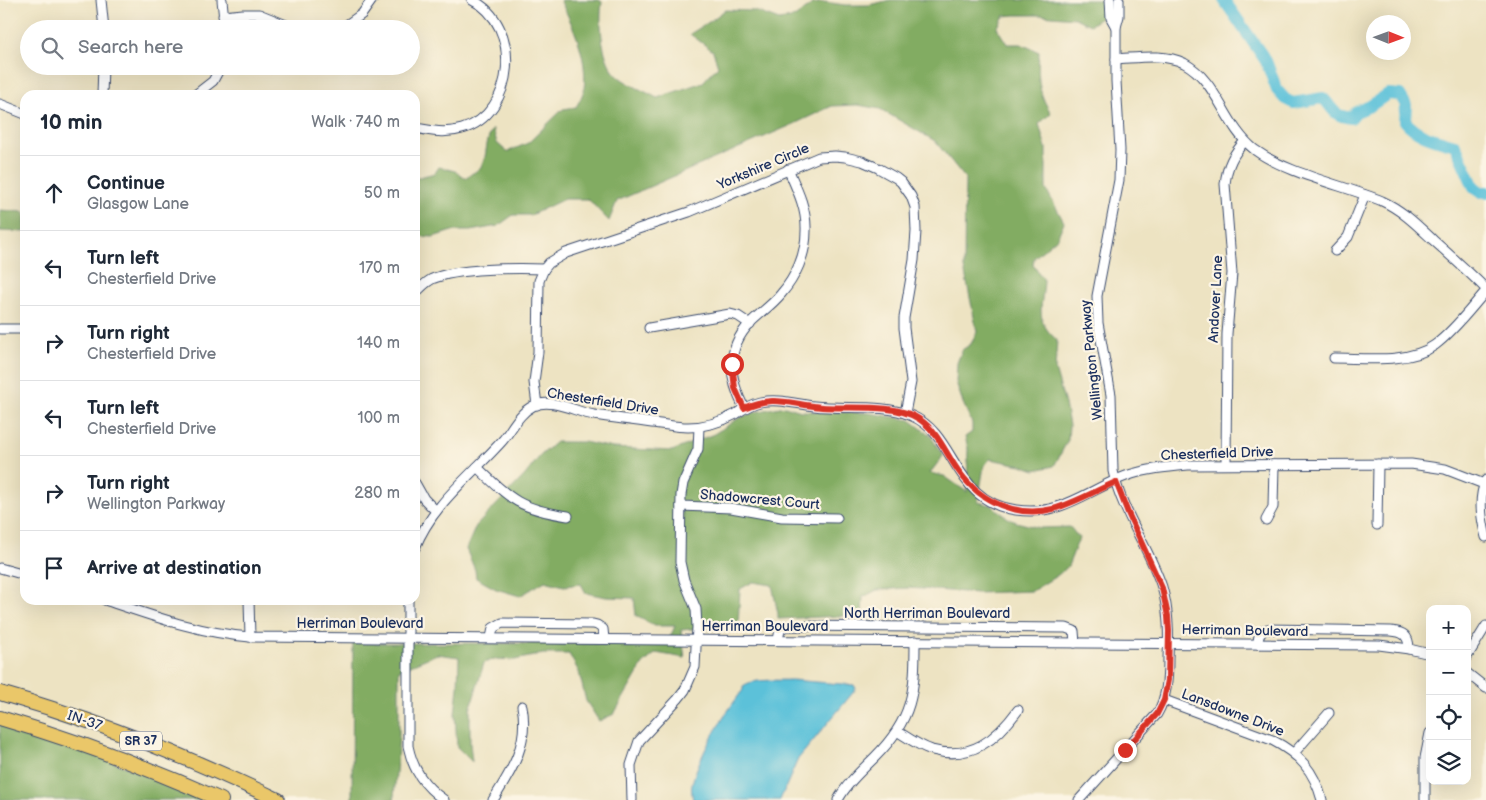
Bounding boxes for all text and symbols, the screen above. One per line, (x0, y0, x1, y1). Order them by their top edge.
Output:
north arrow (1366, 15, 1411, 60)
search box (20, 20, 420, 75)
icon: search (38, 34, 66, 62)
text: Search here (78, 36, 183, 59)
text: 10 min (40, 110, 102, 135)
text: Walk · 740 m (311, 113, 400, 132)
street label: Yorkshire Circle (714, 139, 812, 194)
text: Continue (87, 172, 165, 195)
icon: ahead (40, 179, 68, 207)
text: 50 m (364, 184, 400, 203)
text: Glasgow Lane (87, 195, 189, 214)
text: Turn left (87, 247, 159, 270)
icon: left (40, 254, 68, 282)
street label: Andover Lane (1205, 255, 1226, 343)
text: 170 m (359, 259, 400, 278)
text: Chesterfield Drive (87, 270, 216, 289)
street label: Wellington Parkway (1077, 298, 1106, 421)
text: Turn right (87, 322, 170, 345)
icon: right (40, 329, 68, 357)
text: 140 m (357, 334, 400, 353)
text: Chesterfield Drive (87, 345, 216, 364)
route start (721, 353, 744, 376)
street label: Chesterfield Drive (546, 384, 660, 419)
text: Turn left (87, 397, 159, 420)
icon: left (40, 404, 68, 432)
text: 100 m (357, 409, 400, 428)
text: Chesterfield Drive (87, 420, 216, 439)
street label: Chesterfield Drive (1160, 443, 1274, 464)
text: Turn right (87, 472, 170, 495)
icon: right (40, 479, 68, 507)
text: 280 m (354, 484, 400, 503)
street label: Shadowcrest Court (699, 486, 821, 513)
text: Wellington Parkway (87, 495, 225, 514)
icon: arrive (40, 554, 68, 582)
text: Arrive at destination (87, 557, 262, 580)
street label: North Herriman Boulevard (844, 605, 1010, 622)
map controls (1426, 605, 1471, 785)
button: + (1426, 605, 1471, 650)
street label: Herriman Boulevard (297, 615, 423, 632)
street label: Herriman Boulevard (702, 618, 828, 635)
street label: Herriman Boulevard (1181, 621, 1309, 640)
button: − (1426, 650, 1471, 695)
street label: Lansdowne Drive (1179, 685, 1287, 740)
button: locate (1426, 695, 1471, 740)
street label: IN-37 (65, 707, 104, 734)
road number: SR 37 (120, 731, 162, 750)
route end (1114, 739, 1137, 762)
button: layers (1426, 740, 1471, 785)

